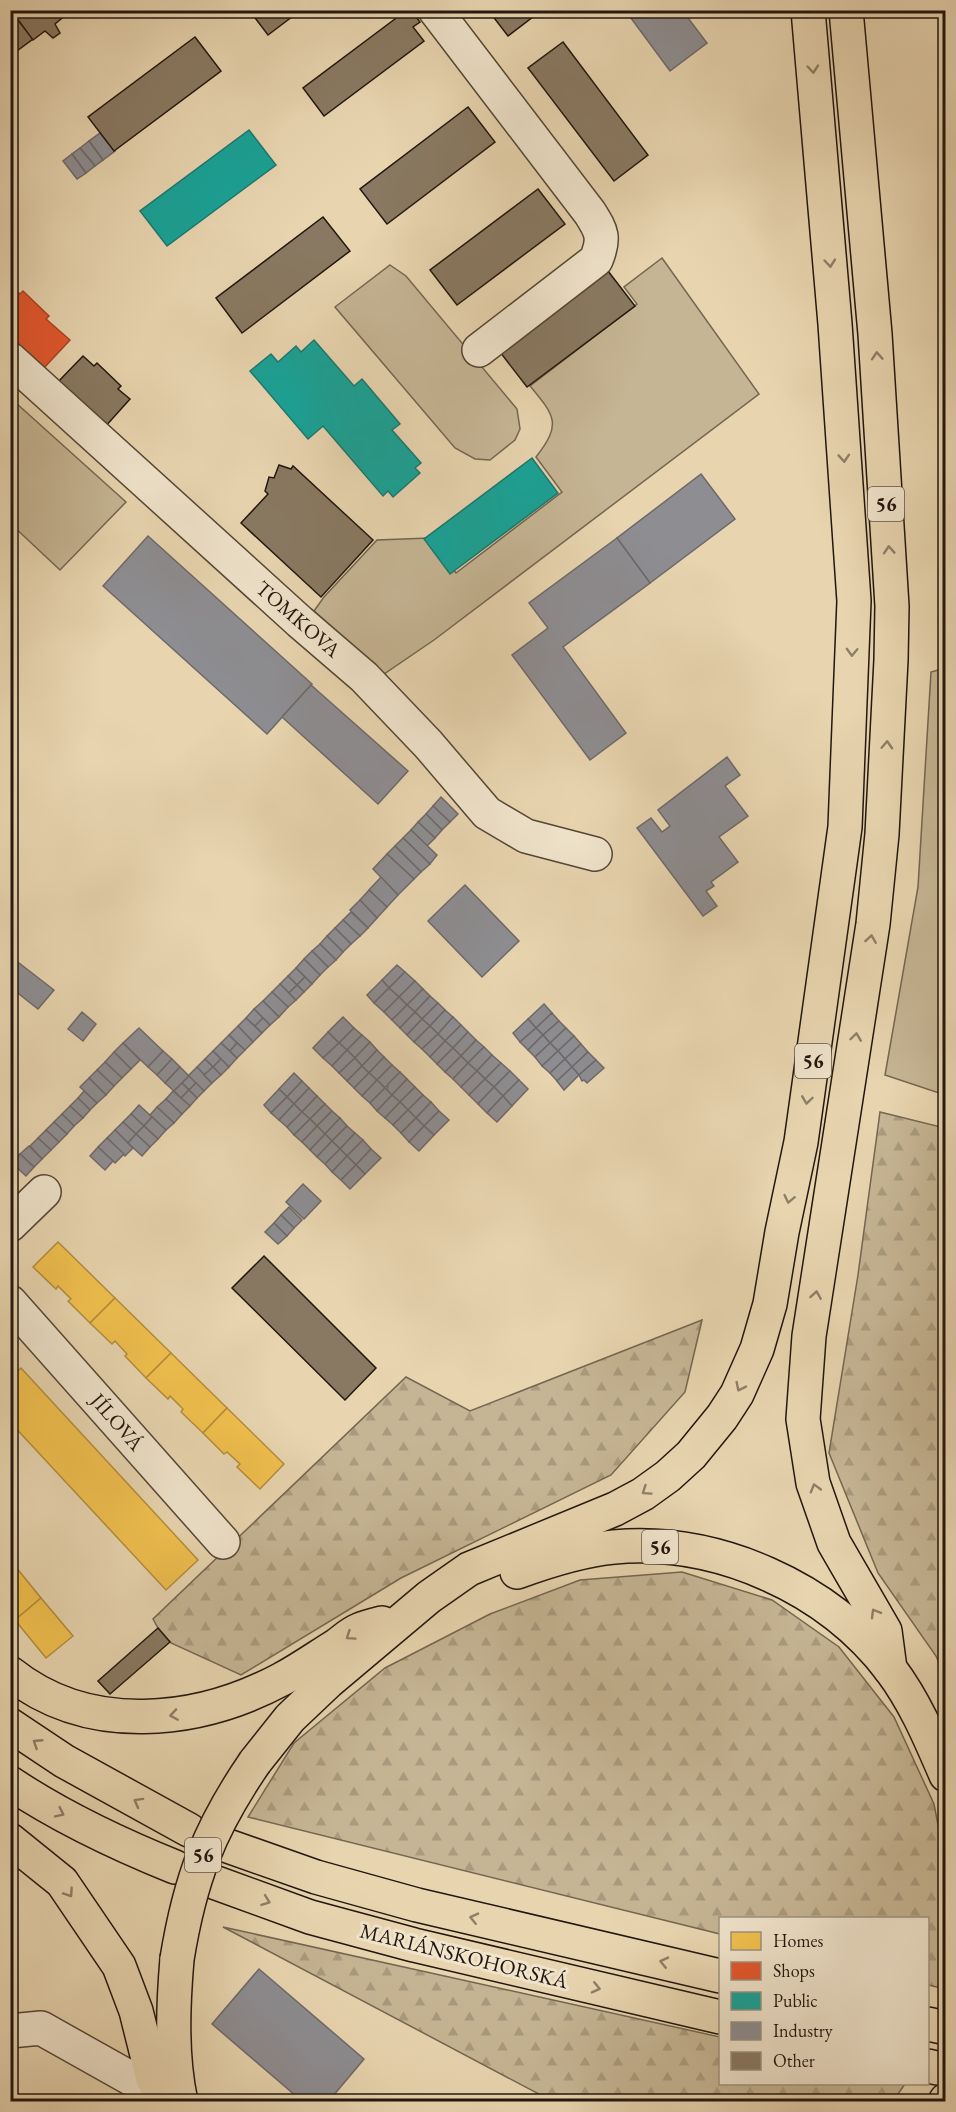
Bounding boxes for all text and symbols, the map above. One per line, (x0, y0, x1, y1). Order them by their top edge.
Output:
one-way arrow (806, 64, 819, 73)
one-way arrow (823, 259, 836, 268)
one-way arrow (870, 351, 883, 360)
one-way arrow (837, 453, 850, 462)
road number: 56 (868, 487, 904, 521)
one-way arrow (883, 546, 896, 555)
street label: TOMKOVA (250, 574, 347, 663)
one-way arrow (845, 648, 858, 657)
one-way arrow (880, 740, 893, 749)
one-way arrow (864, 935, 876, 944)
one-way arrow (849, 1033, 861, 1042)
road number: 56 (795, 1044, 831, 1078)
one-way arrow (802, 1095, 814, 1104)
one-way arrow (784, 1194, 797, 1204)
one-way arrow (809, 1290, 821, 1299)
one-way arrow (735, 1380, 747, 1391)
street label: JÍLOVÁ (84, 1386, 150, 1456)
one-way arrow (810, 1483, 822, 1494)
one-way arrow (641, 1484, 652, 1495)
road number: 56 (642, 1530, 678, 1564)
one-way arrow (871, 1609, 882, 1619)
one-way arrow (346, 1629, 357, 1640)
one-way arrow (169, 1709, 179, 1721)
one-way arrow (33, 1739, 44, 1750)
one-way arrow (134, 1798, 144, 1809)
one-way arrow (54, 1805, 65, 1817)
road number: 56 (185, 1838, 221, 1872)
one-way arrow (62, 1886, 73, 1897)
one-way arrow (260, 1894, 271, 1907)
one-way arrow (469, 1912, 479, 1925)
street label: MARIÁNSKOHORSKÁ (357, 1917, 571, 1995)
legend (719, 1917, 929, 2085)
text: Homes (773, 1929, 824, 1952)
one-way arrow (659, 1957, 669, 1970)
text: Shops (773, 1959, 815, 1982)
one-way arrow (591, 1981, 601, 1994)
text: Public (773, 1989, 817, 2012)
text: Industry (773, 2019, 833, 2042)
text: Other (773, 2049, 815, 2072)

